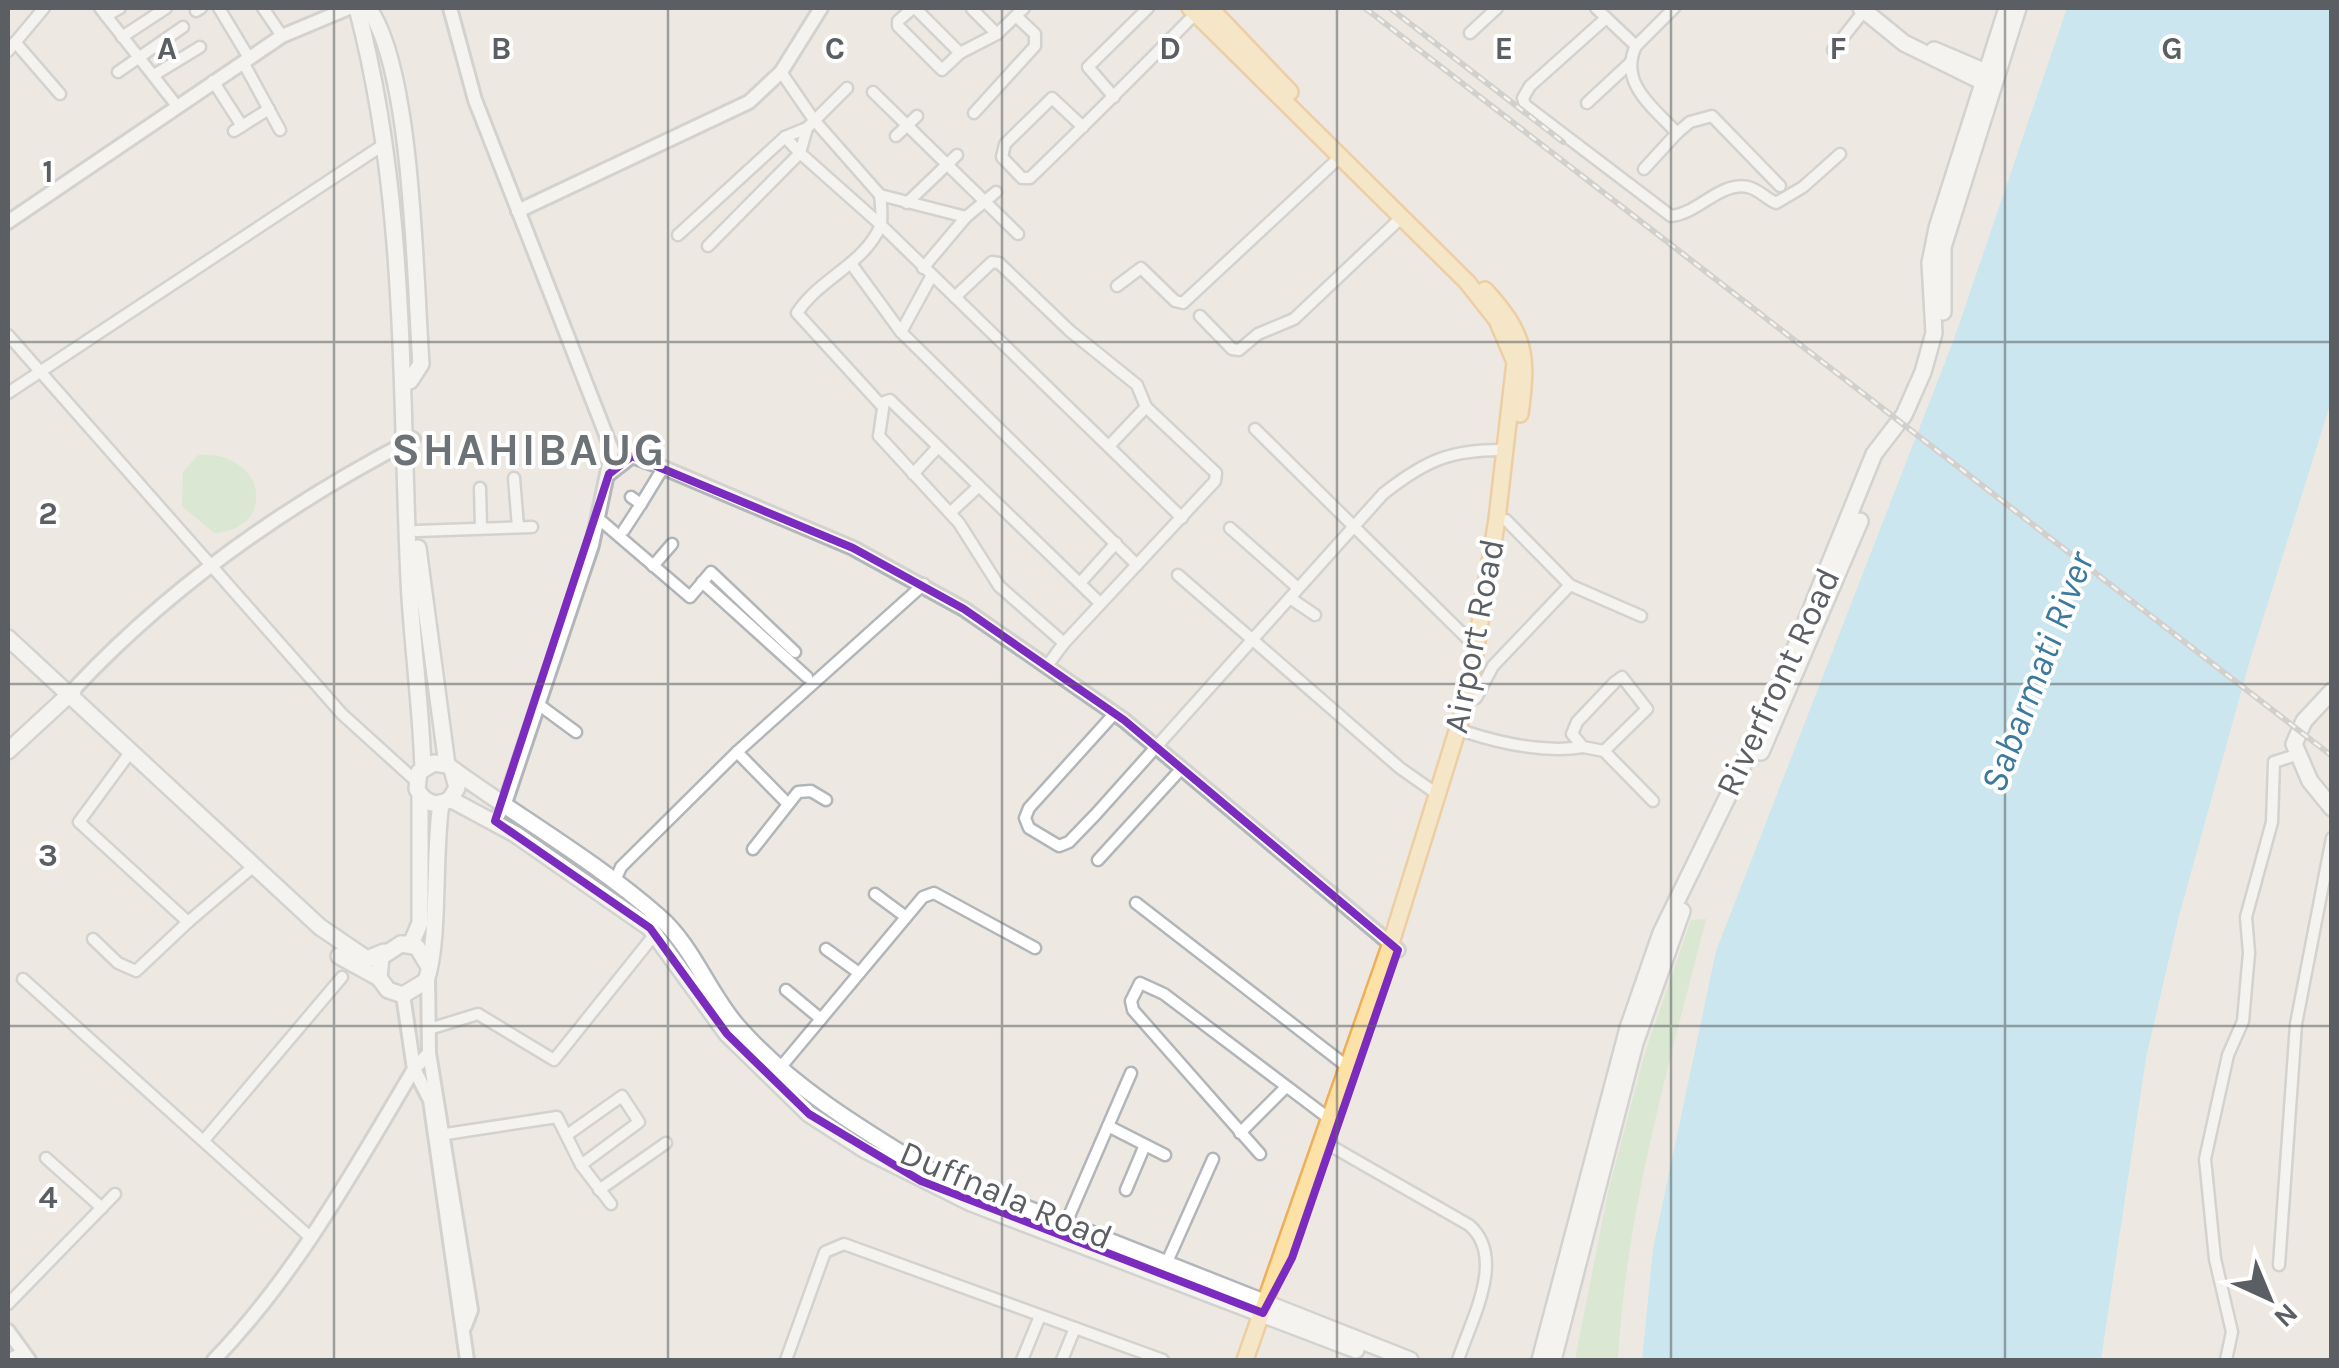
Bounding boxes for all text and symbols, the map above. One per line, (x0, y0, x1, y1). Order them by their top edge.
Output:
text: A (157, 30, 177, 67)
text: B (491, 30, 511, 67)
text: C (825, 30, 845, 67)
text: D (1159, 30, 1181, 67)
text: E (1495, 30, 1513, 67)
text: F (1829, 30, 1847, 67)
text: G (2161, 30, 2183, 67)
text: 1 (42, 153, 54, 190)
district label: SHAHIBAUG (391, 424, 667, 476)
text: 2 (38, 495, 58, 532)
street label: Airport Road (1435, 535, 1513, 737)
water label: Sabarmati River (1971, 544, 2104, 798)
street label: Riverfront Road (1707, 561, 1849, 803)
text: 3 (38, 837, 58, 874)
street label: Duffnala Road (894, 1132, 1118, 1258)
text: 4 (38, 1179, 58, 1216)
north arrow (2219, 1248, 2319, 1348)
text: N (2267, 1297, 2305, 1334)

